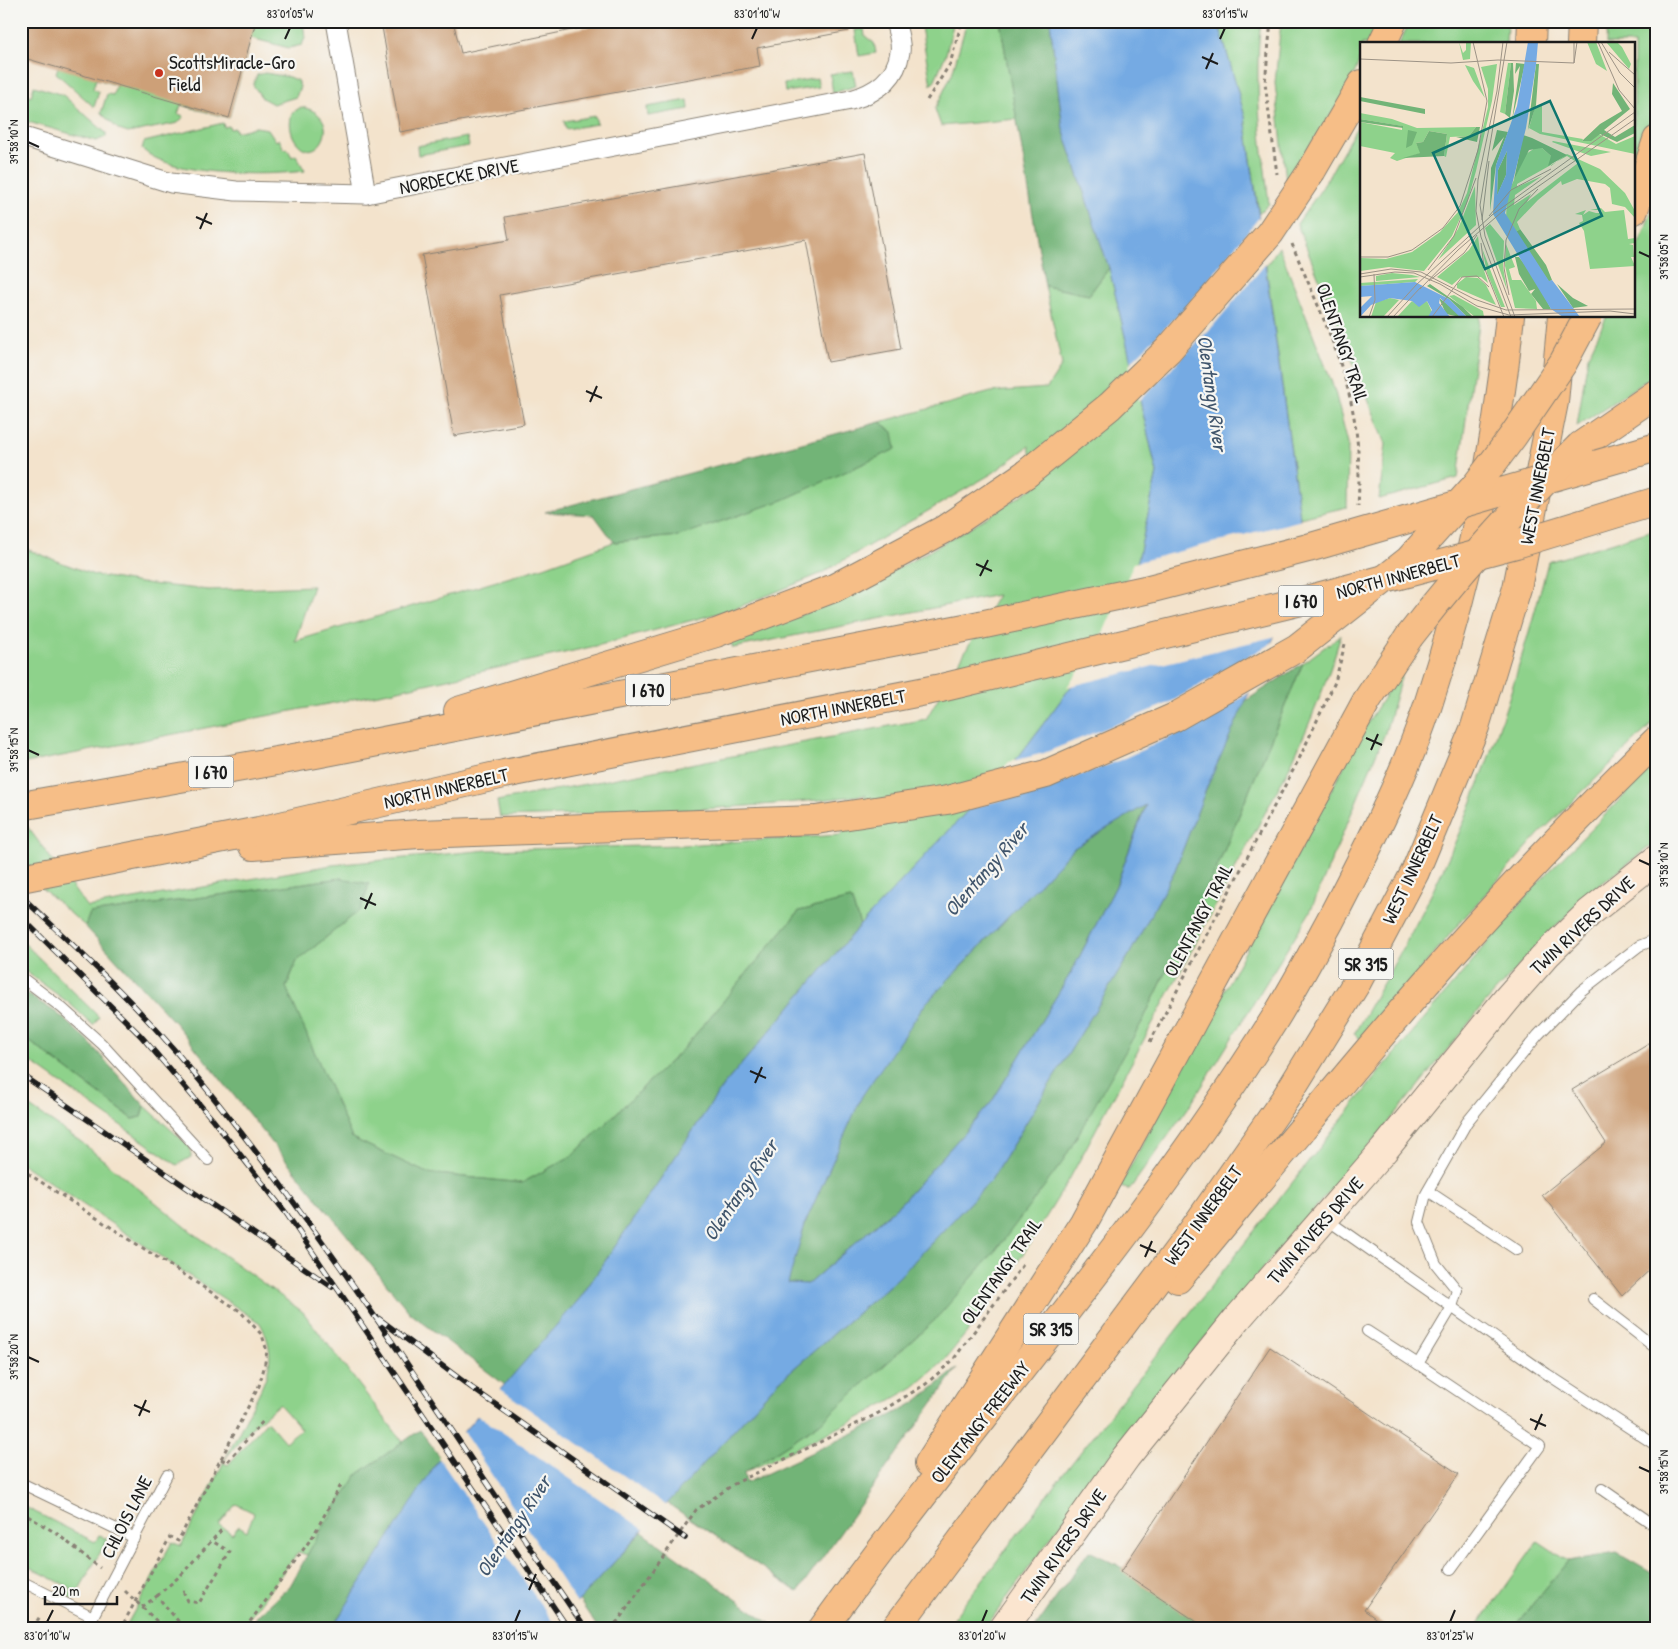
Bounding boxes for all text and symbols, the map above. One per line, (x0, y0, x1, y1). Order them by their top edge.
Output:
text: 83°01'05"W (267, 5, 314, 22)
text: 83°01'10"W (734, 5, 781, 22)
text: 83°01'15"W (1202, 5, 1248, 22)
inset map (1360, 42, 1636, 318)
place label: ScottsMiracle-Gro Field (168, 49, 296, 97)
marker: ScottsMiracle-Gro Field (153, 67, 165, 79)
text: 39°58'10"N (5, 120, 22, 164)
street label: NORDECKE DRIVE (397, 152, 521, 200)
text: 39°58'05"N (1655, 234, 1672, 280)
street label: OLENTANGY TRAIL (1310, 280, 1376, 406)
water label: Olentangy River (1191, 333, 1235, 455)
street label: WEST INNERBELT (1513, 425, 1561, 546)
street label: NORTH INNERBELT (1333, 547, 1464, 605)
road number: I 670 (1278, 586, 1324, 616)
road number: I 670 (626, 674, 670, 706)
street label: NORTH INNERBELT (778, 682, 909, 732)
text: 39°58'15"N (5, 728, 22, 772)
road number: I 670 (188, 756, 234, 788)
street label: NORTH INNERBELT (381, 761, 512, 815)
street label: WEST INNERBELT (1375, 809, 1449, 928)
water label: Olentangy River (938, 814, 1037, 922)
text: 39°58'10"N (1655, 843, 1672, 887)
street label: OLENTANGY TRAIL (1157, 859, 1239, 981)
street label: TWIN RIVERS DRIVE (1524, 869, 1641, 980)
road number: SR 315 (1338, 949, 1394, 980)
water label: Olentangy River (696, 1132, 786, 1246)
street label: WEST INNERBELT (1158, 1159, 1249, 1270)
street label: TWIN RIVERS DRIVE (1261, 1170, 1369, 1289)
street label: OLENTANGY TRAIL (955, 1213, 1047, 1329)
road number: SR 315 (1024, 1314, 1078, 1345)
text: 39°58'20"N (5, 1334, 22, 1380)
street label: OLENTANGY FREEWAY (924, 1355, 1036, 1488)
text: 39°58'15"N (1655, 1450, 1672, 1494)
water label: Olentangy River (469, 1468, 559, 1582)
street label: CHLOIS LANE (94, 1471, 158, 1563)
street label: TWIN RIVERS DRIVE (1014, 1483, 1113, 1609)
scale bar (45, 1574, 118, 1606)
text: 20 m (52, 1580, 79, 1601)
text: 83°01'10"W (24, 1627, 71, 1644)
text: 83°01'15"W (492, 1627, 538, 1644)
text: 83°01'20"W (958, 1627, 1006, 1644)
text: 83°01'25"W (1427, 1627, 1474, 1644)

